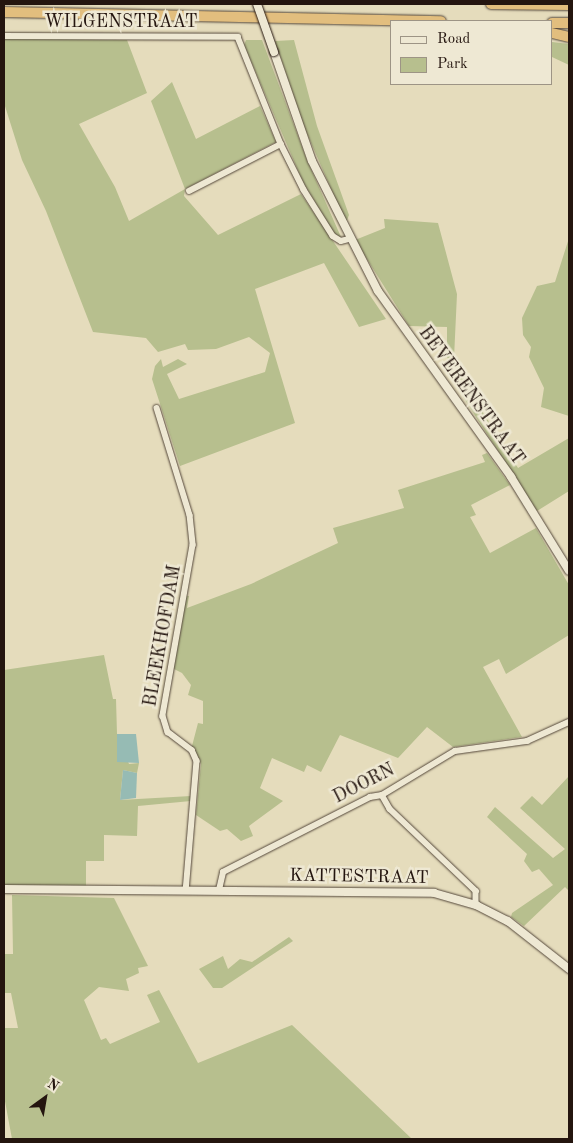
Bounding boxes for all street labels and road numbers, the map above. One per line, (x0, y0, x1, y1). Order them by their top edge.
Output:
street label: WILGENSTRAAT (44, 11, 198, 33)
street label: BEVERENSTRAAT (413, 323, 529, 469)
street label: BLEEKHOFDAM (140, 563, 186, 709)
street label: DOORN (330, 759, 398, 809)
street label: KATTESTRAAT (289, 865, 429, 889)

